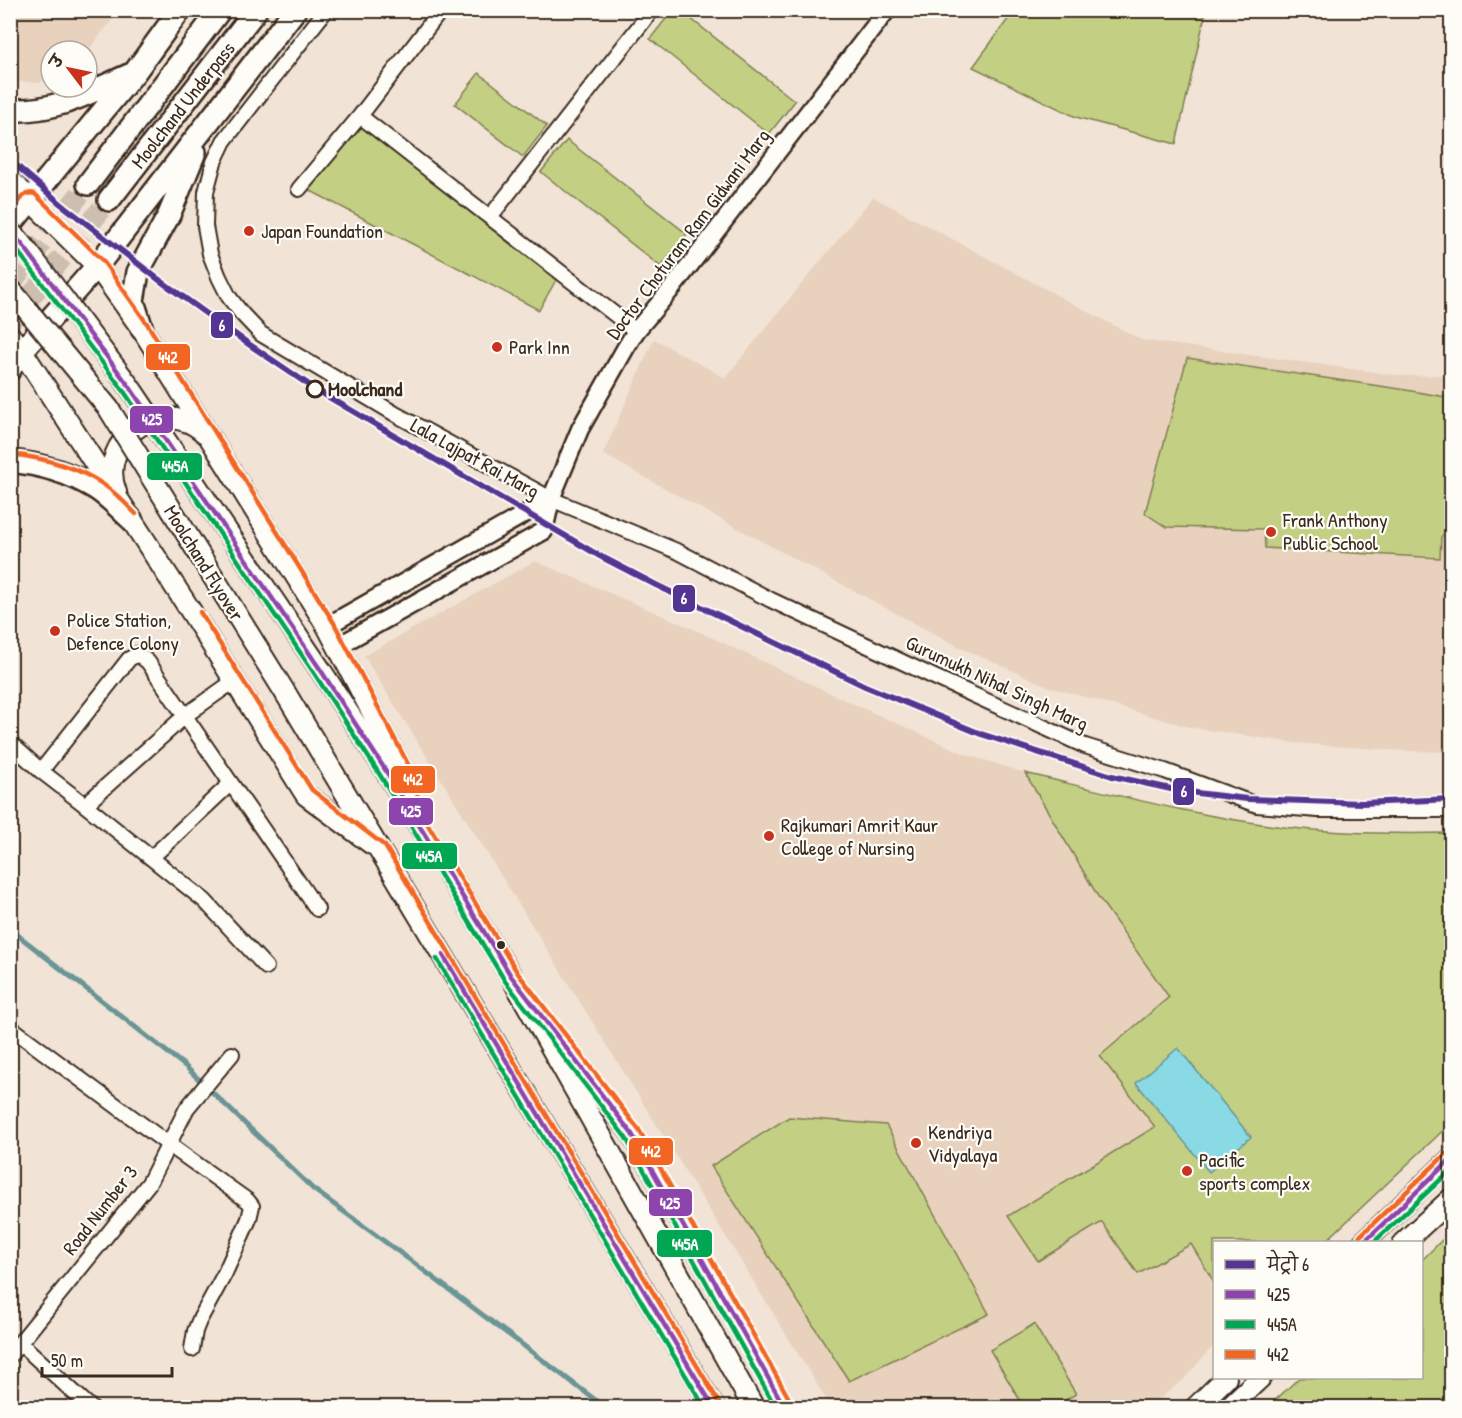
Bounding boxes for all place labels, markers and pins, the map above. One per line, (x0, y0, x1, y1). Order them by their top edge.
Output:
place label: Japan Foundation (261, 217, 383, 244)
marker: Japan Foundation (242, 224, 256, 238)
place label: Park Inn (509, 333, 570, 360)
marker: Park Inn (490, 340, 504, 354)
place label: Moolchand (328, 375, 402, 402)
marker: Moolchand (306, 380, 324, 398)
place label: Frank Anthony Public School (1282, 506, 1388, 556)
marker: Frank Anthony Public School (1264, 525, 1278, 539)
place label: Police Station, Defence Colony (67, 606, 179, 656)
marker: Police Station, Defence Colony (48, 624, 62, 638)
place label: Rajkumari Amrit Kaur College of Nursing (781, 811, 938, 861)
marker: Rajkumari Amrit Kaur College of Nursing (762, 829, 776, 843)
unlabelled marker (495, 939, 507, 951)
place label: Kendriya Vidyalaya (928, 1118, 997, 1168)
marker: Kendriya Vidyalaya (909, 1136, 923, 1150)
place label: Pacific sports complex (1199, 1146, 1310, 1196)
marker: Pacific sports complex (1180, 1164, 1194, 1178)

